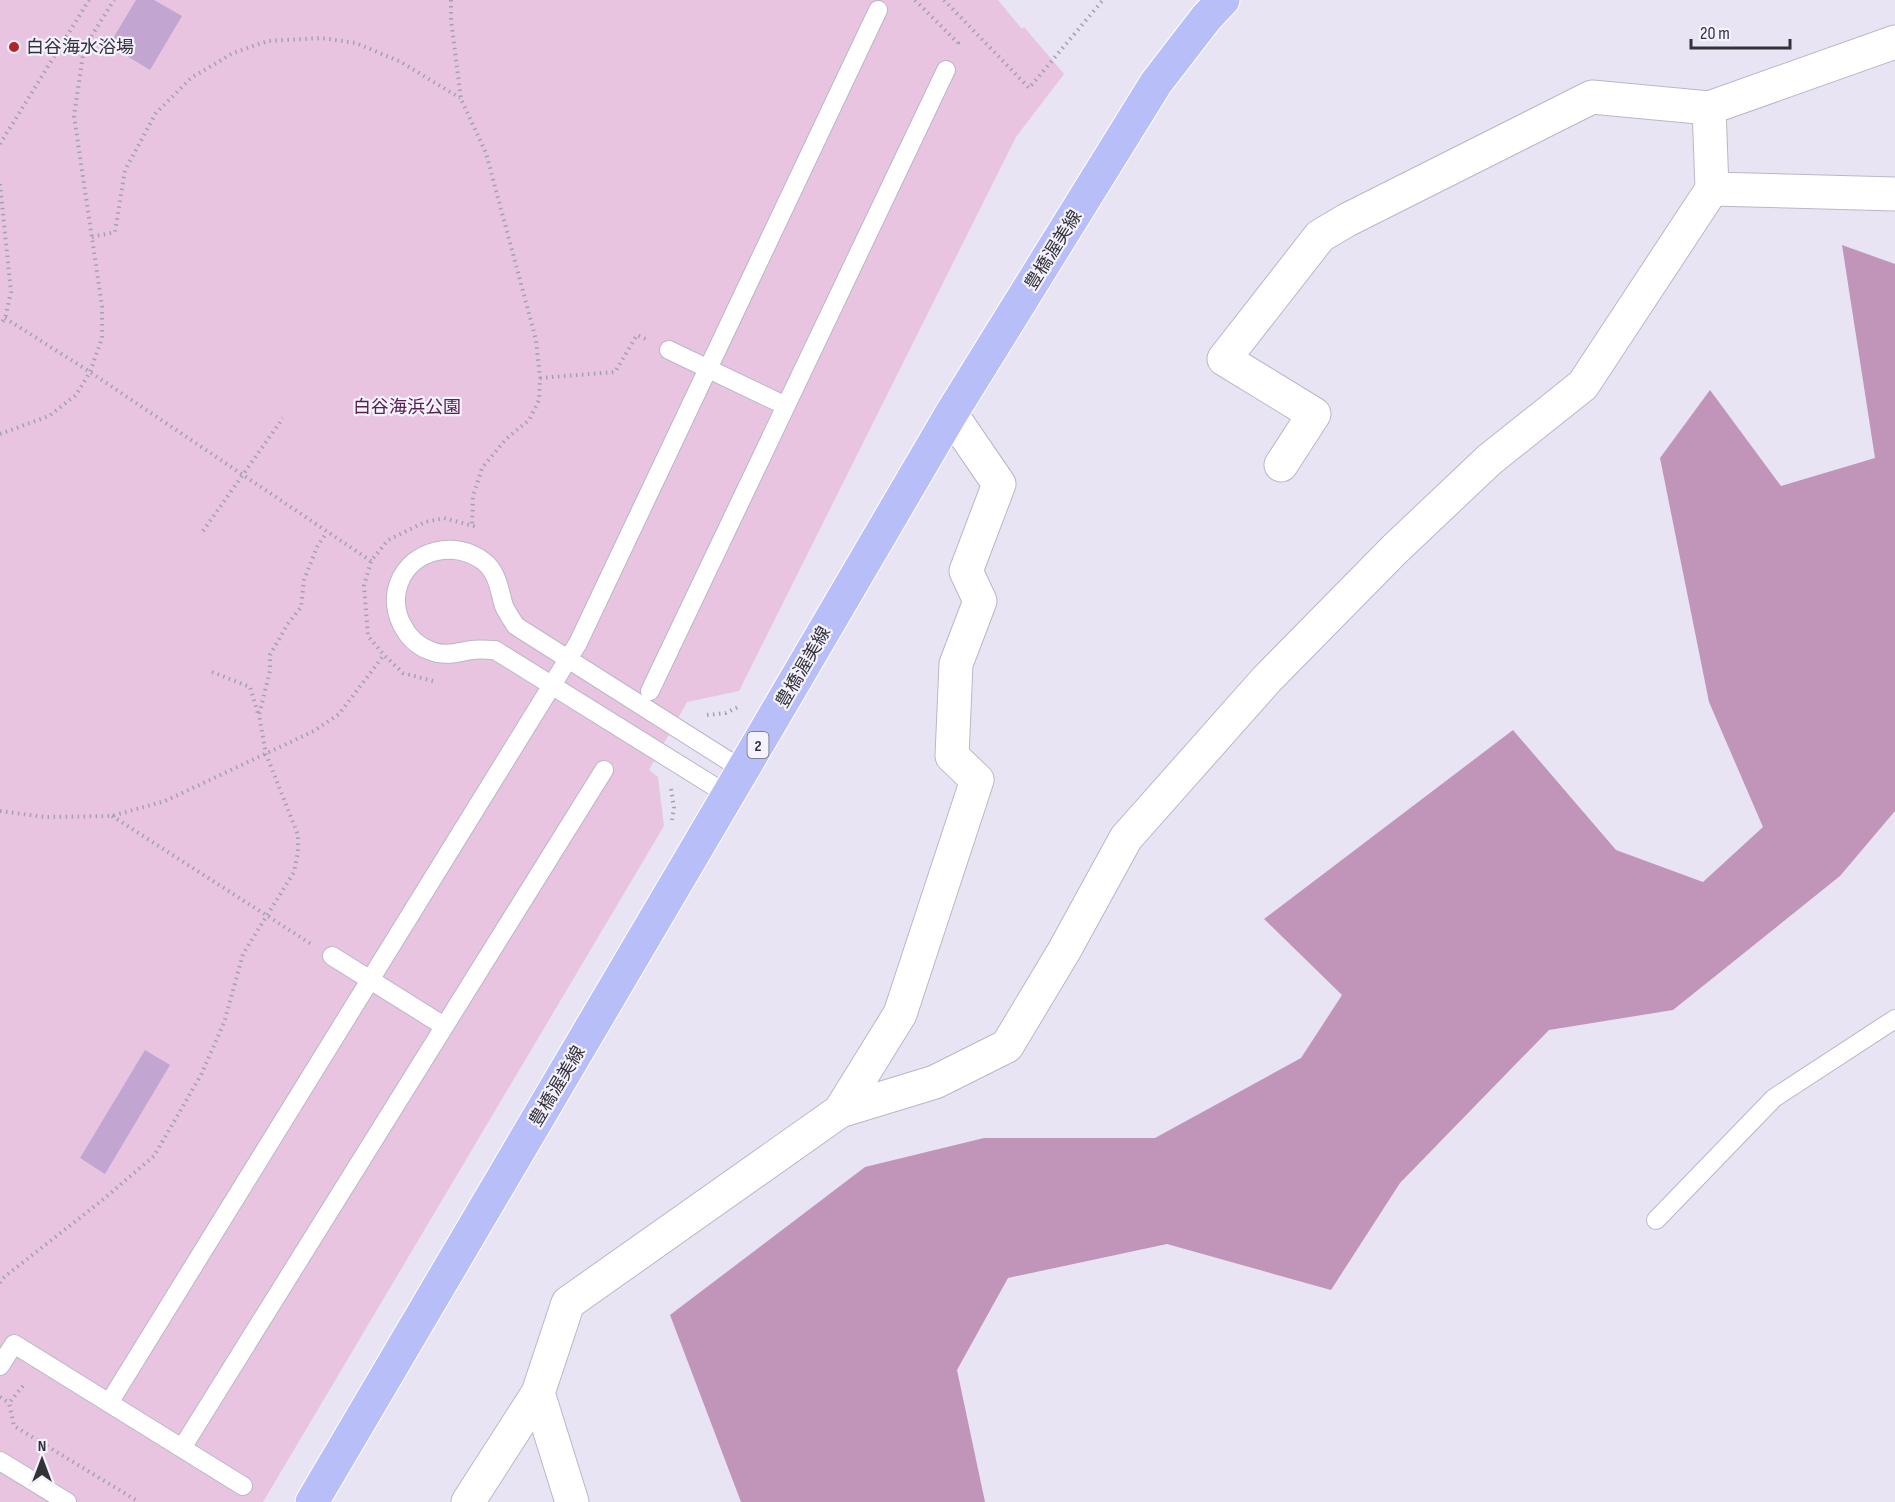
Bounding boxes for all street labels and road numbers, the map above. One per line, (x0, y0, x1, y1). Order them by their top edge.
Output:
street label: 豊橋渥美線 (1021, 207, 1086, 294)
street label: 豊橋渥美線 (772, 623, 835, 711)
road number: 2 (748, 732, 768, 758)
street label: 豊橋渥美線 (525, 1042, 590, 1130)

